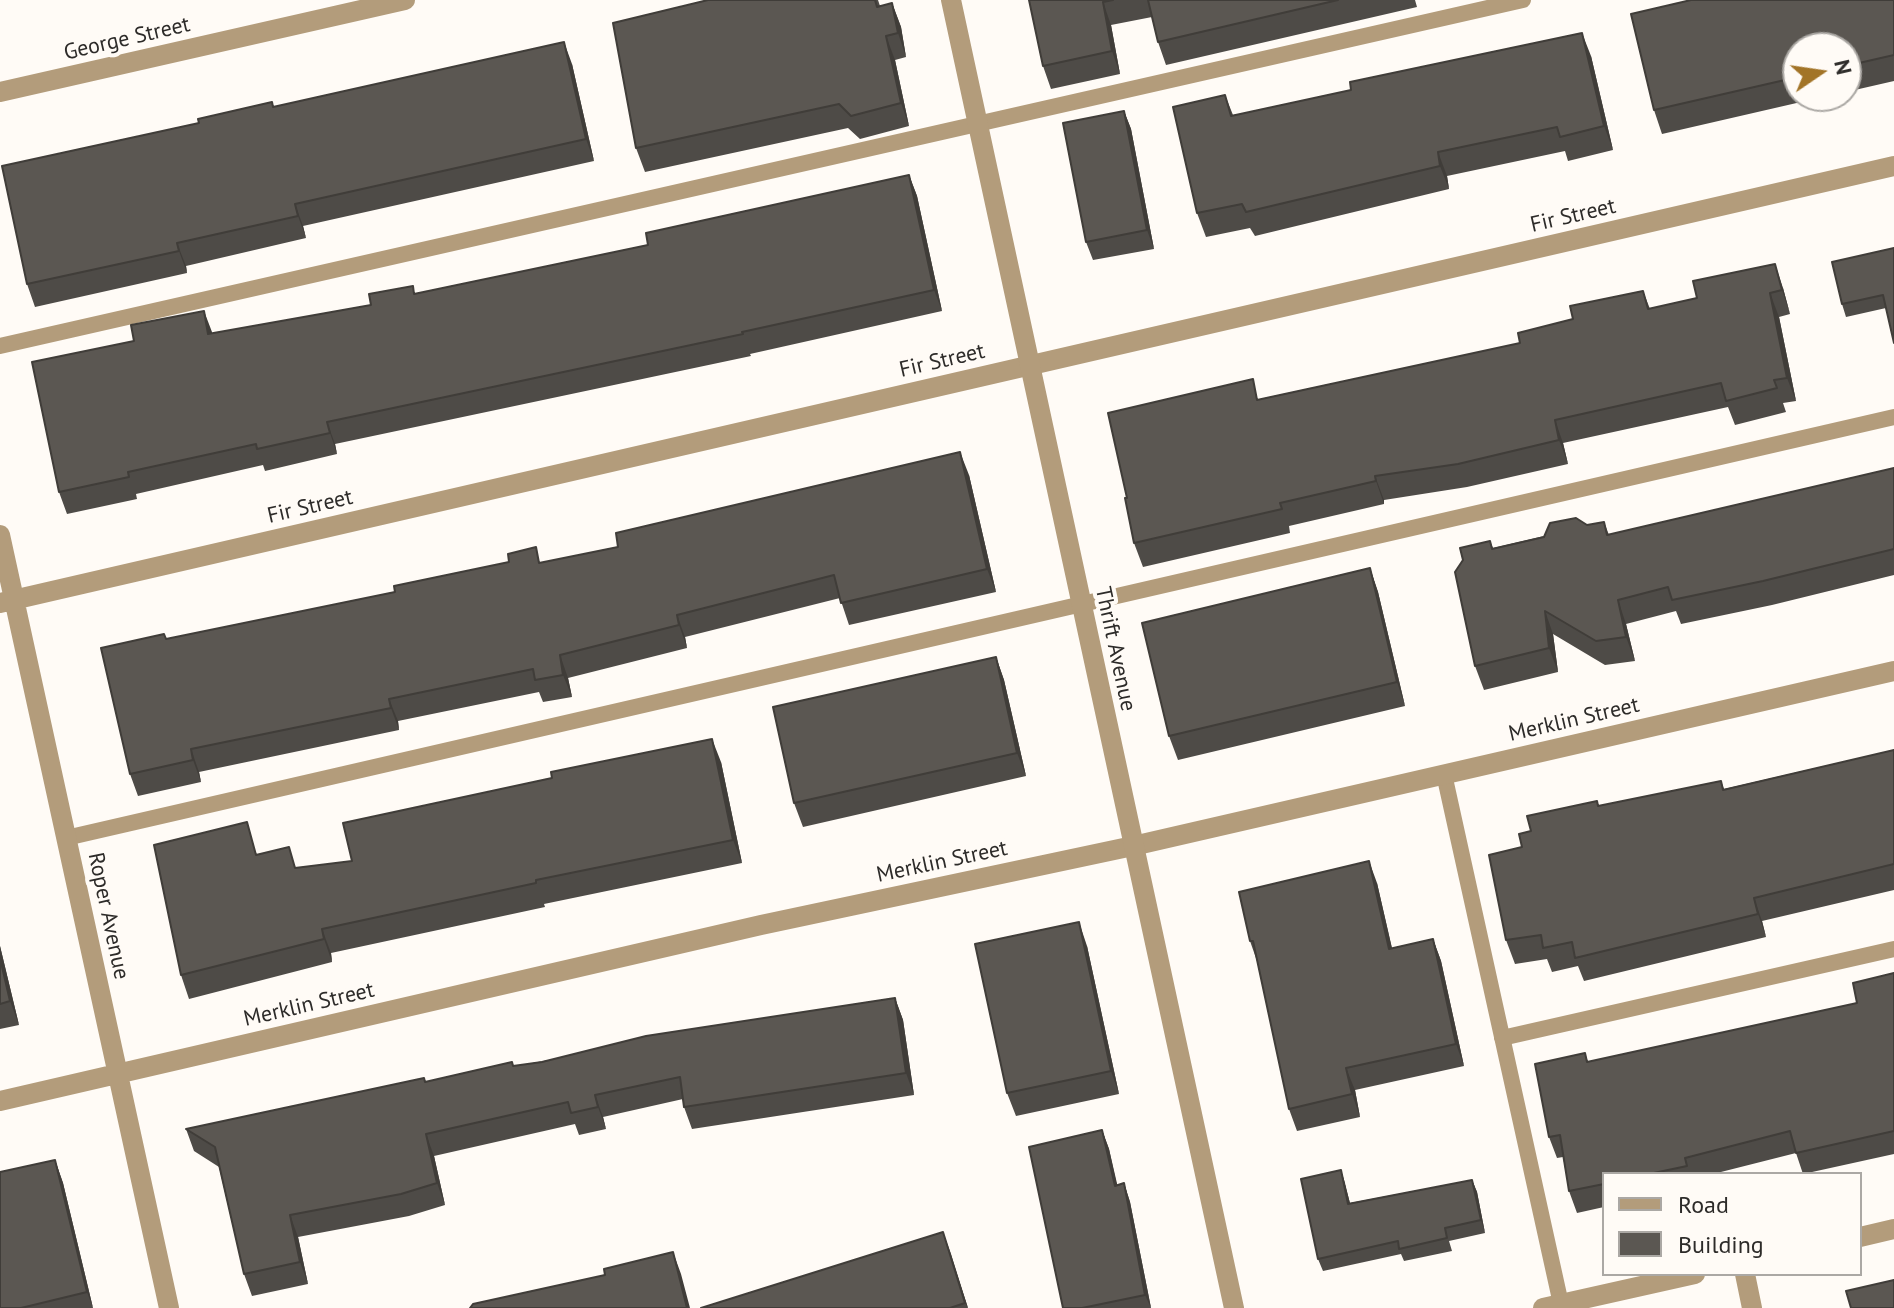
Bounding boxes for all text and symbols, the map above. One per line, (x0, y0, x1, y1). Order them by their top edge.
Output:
street label: George Street (61, 12, 193, 66)
north arrow (1782, 32, 1862, 112)
text: N (1828, 57, 1859, 77)
street label: Fir Street (1528, 193, 1618, 239)
street label: Fir Street (897, 338, 987, 384)
street label: Fir Street (265, 484, 355, 530)
street label: Thrift Avenue (1089, 584, 1141, 714)
street label: Merklin Street (1506, 692, 1642, 748)
street label: Merklin Street (874, 835, 1010, 889)
street label: Roper Avenue (82, 850, 134, 982)
street label: Merklin Street (241, 977, 377, 1033)
legend (1602, 1172, 1862, 1276)
text: Road (1678, 1189, 1729, 1220)
text: Building (1678, 1229, 1764, 1260)

